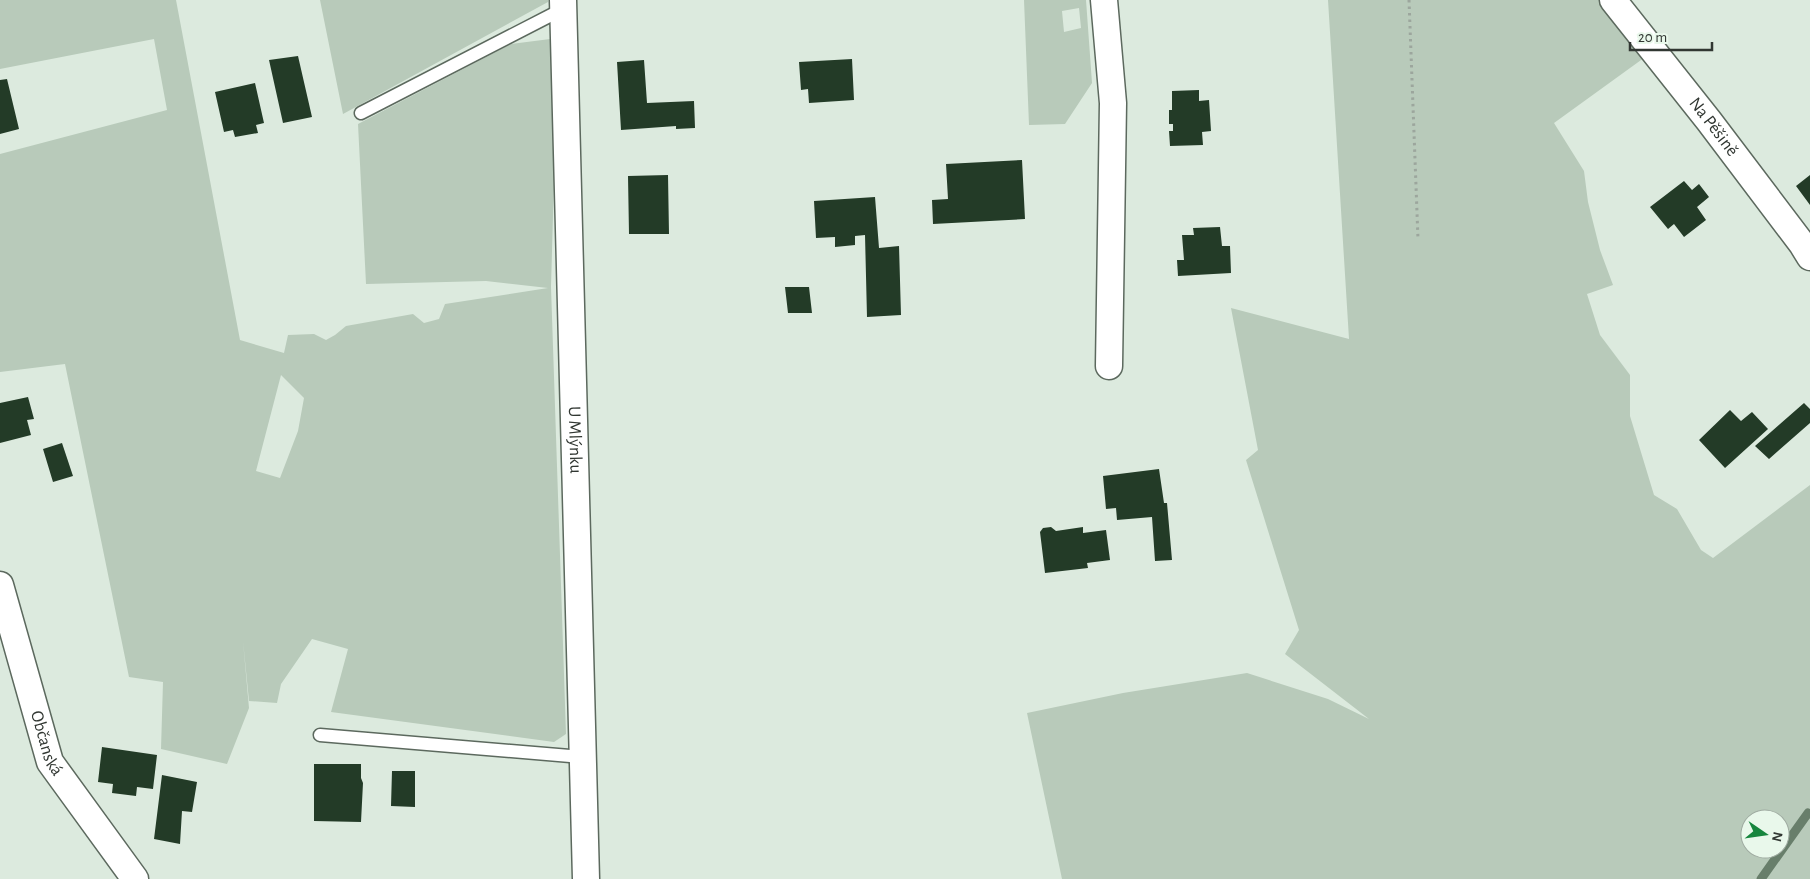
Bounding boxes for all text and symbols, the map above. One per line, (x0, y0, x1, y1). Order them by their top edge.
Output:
scale bar (1630, 20, 1712, 52)
text: 20 m (1638, 30, 1667, 45)
street label: Na Pěšině (1685, 94, 1741, 160)
street label: U Mlýnku (565, 406, 584, 474)
street label: Občanská (27, 709, 66, 779)
north arrow (1740, 809, 1790, 859)
text: N (1769, 830, 1785, 843)

